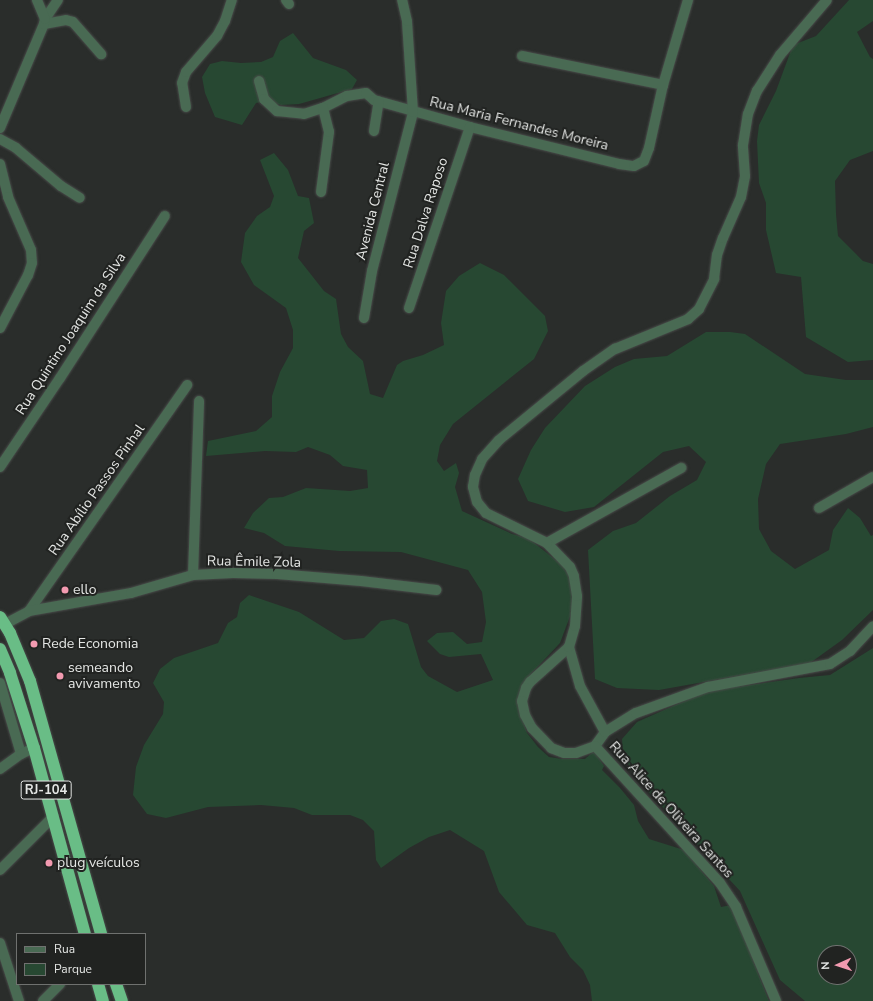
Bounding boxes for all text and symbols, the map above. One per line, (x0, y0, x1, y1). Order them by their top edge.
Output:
street label: Rua Maria Fernandes Moreira (428, 94, 610, 154)
street label: Rua Dalva Raposo (400, 156, 452, 270)
street label: Avenida Central (353, 160, 393, 262)
street label: Rua Quintino Joaquim da Silva (12, 250, 130, 418)
street label: Rua Abílio Passos Pinhal (45, 421, 149, 559)
street label: Rua Êmile Zola (207, 553, 301, 571)
place label: ello (73, 582, 96, 598)
marker: ello (60, 585, 70, 595)
place label: Rede Economia (42, 636, 138, 652)
marker: Rede Economia (29, 639, 39, 649)
place label: semeando avivamento (68, 660, 140, 692)
marker: semeando avivamento (55, 671, 65, 681)
street label: Rua Alice de Oliveira Santos (605, 738, 737, 882)
road number: RJ-104 (20, 779, 72, 801)
place label: plug veículos (57, 855, 140, 871)
marker: plug veículos (44, 858, 54, 868)
legend (16, 933, 146, 985)
text: Rua (54, 941, 75, 957)
north arrow (817, 945, 857, 985)
text: Parque (54, 961, 92, 977)
text: N (818, 961, 833, 970)

